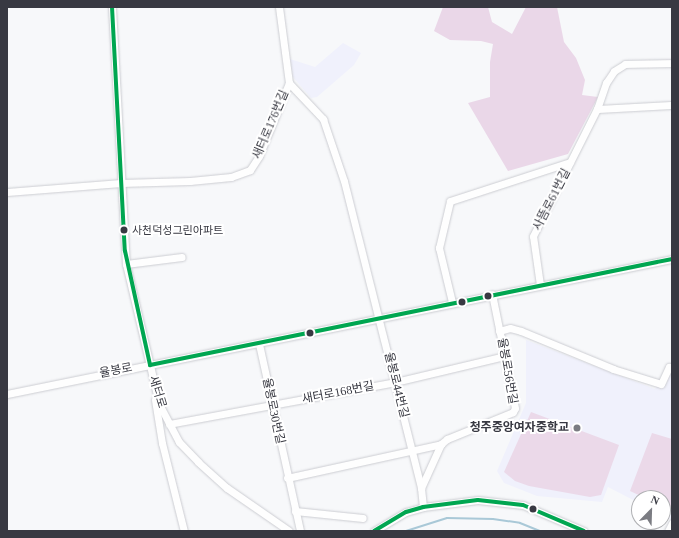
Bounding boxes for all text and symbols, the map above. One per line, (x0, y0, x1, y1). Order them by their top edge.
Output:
street label: 새터로176번길 (250, 88, 292, 162)
street label: 사뜸로61번길 (530, 167, 574, 233)
place label: 사천덕성그린아파트 (132, 223, 223, 237)
marker: 사천덕성그린아파트 (119, 225, 129, 235)
unlabelled marker (483, 291, 493, 301)
unlabelled marker (457, 297, 467, 307)
unlabelled marker (305, 328, 315, 338)
street label: 율봉로56번길 (494, 337, 520, 405)
street label: 율봉로44번길 (381, 351, 411, 419)
street label: 율봉로 (98, 361, 134, 381)
street label: 새터로 (145, 374, 169, 410)
street label: 율봉로30번길 (259, 377, 287, 445)
street label: 새터로168번길 (301, 379, 375, 407)
place label: 청주중앙여자중학교 (470, 421, 569, 435)
marker: 청주중앙여자중학교 (572, 423, 582, 433)
north arrow (631, 490, 671, 530)
text: N (649, 493, 661, 507)
unlabelled marker (528, 504, 538, 514)

